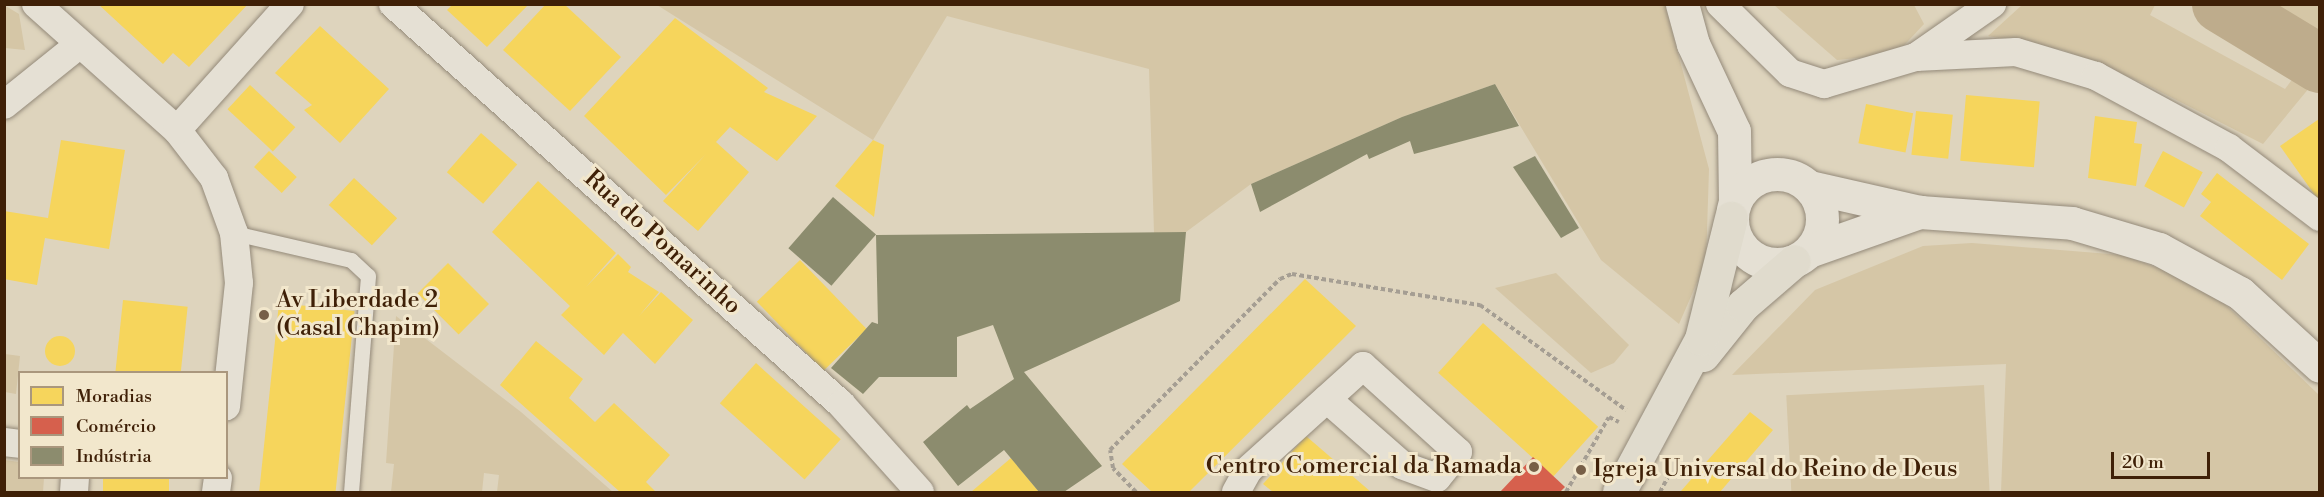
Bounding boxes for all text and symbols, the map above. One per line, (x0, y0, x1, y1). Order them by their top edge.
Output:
street label: Rua do Pomarinho (577, 165, 747, 321)
place label: Av Liberdade 2 (Casal Chapim) (276, 287, 440, 343)
marker: Av Liberdade 2 (Casal Chapim) (257, 308, 271, 322)
legend (18, 371, 228, 479)
text: Moradias (76, 385, 152, 408)
text: Comércio (76, 415, 156, 438)
scale bar (2114, 440, 2213, 478)
text: Indústria (76, 445, 152, 468)
text: 20 m (2122, 451, 2164, 474)
place label: Centro Comercial da Ramada (1206, 453, 1522, 481)
place label: Igreja Universal do Reino de Deus (1593, 456, 1957, 484)
marker: Centro Comercial da Ramada (1527, 460, 1541, 474)
marker: Igreja Universal do Reino de Deus (1574, 463, 1588, 477)

